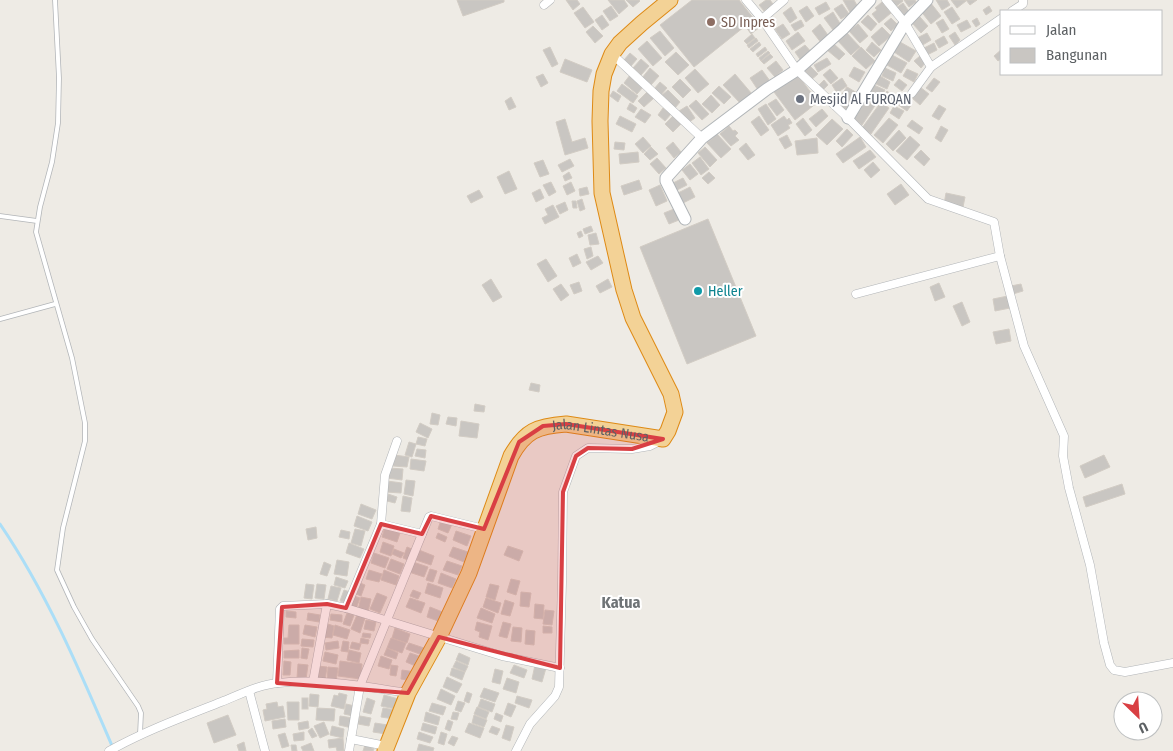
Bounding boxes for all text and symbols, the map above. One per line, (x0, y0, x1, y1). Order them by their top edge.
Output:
legend (1000, 10, 1163, 75)
place label: SD Inpres (721, 14, 775, 31)
marker: SD Inpres (705, 16, 717, 28)
text: Jalan (1046, 21, 1076, 39)
text: Bangunan (1046, 46, 1107, 64)
place label: Mesjid Al FURQAN (810, 91, 911, 108)
marker: Mesjid Al FURQAN (794, 93, 806, 105)
place label: Heller (708, 283, 743, 300)
marker: Heller (692, 285, 704, 297)
street label: Jalan Lintas Nusa (551, 415, 651, 445)
district label: Katua (602, 593, 641, 612)
north arrow (1113, 691, 1163, 741)
text: U (1136, 718, 1151, 737)

